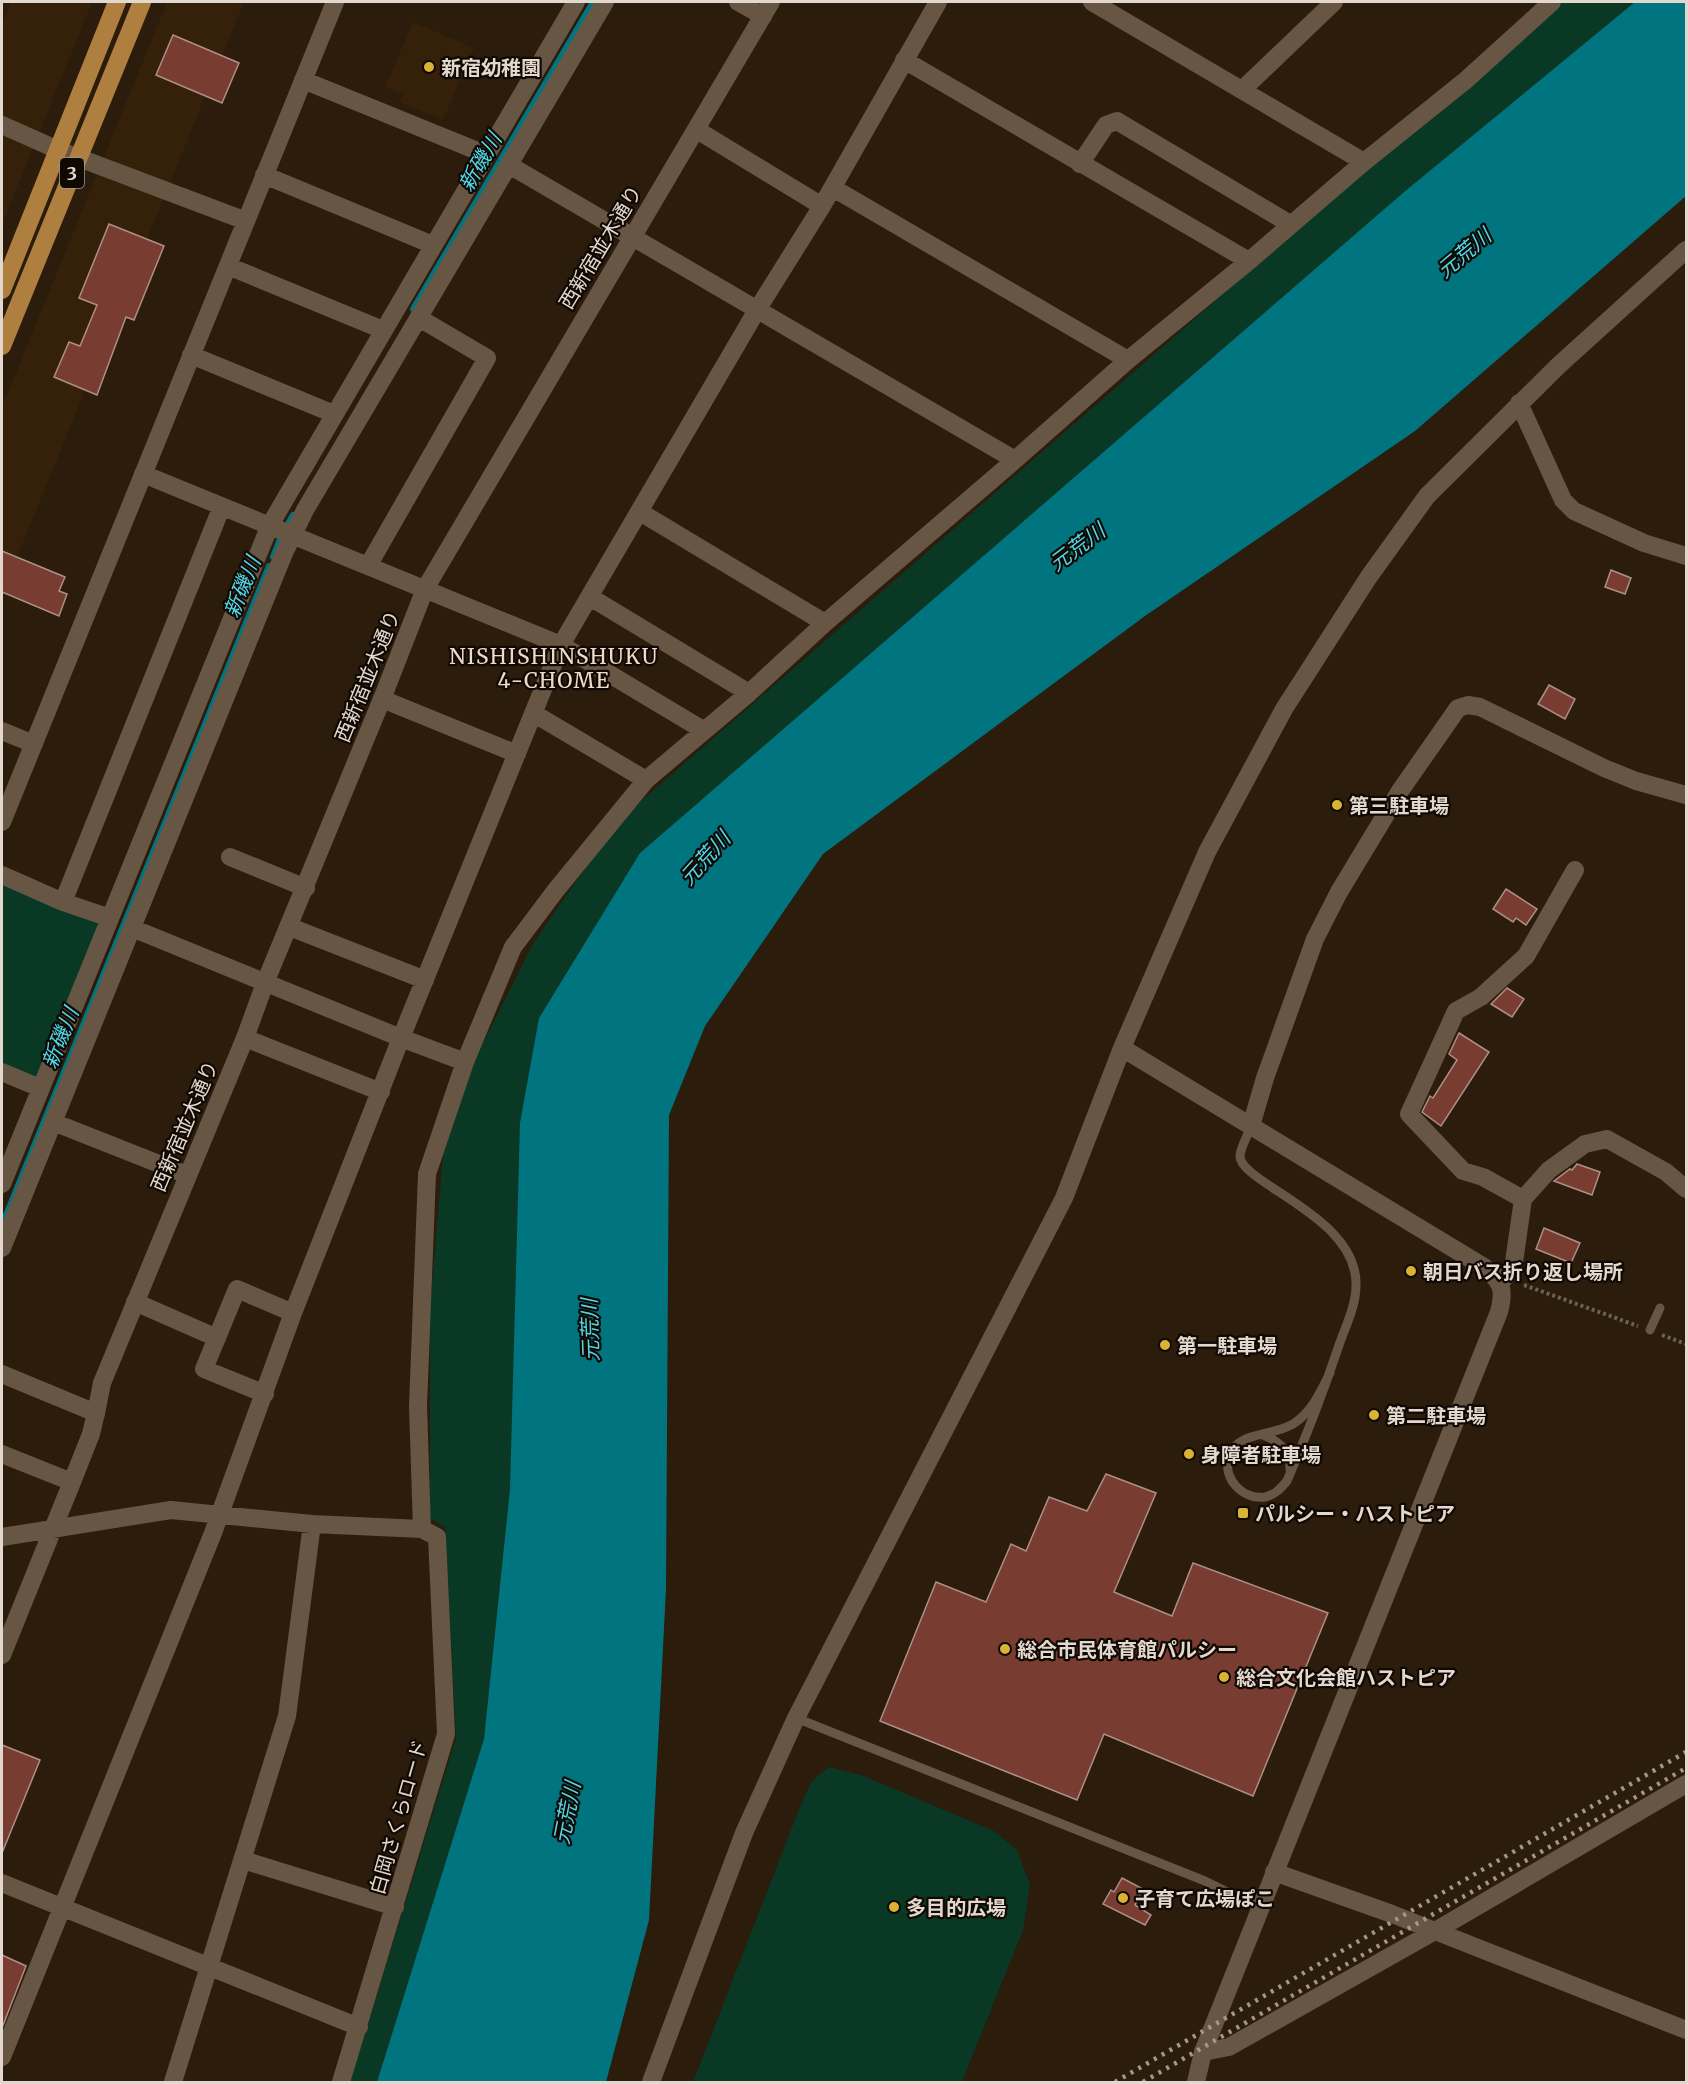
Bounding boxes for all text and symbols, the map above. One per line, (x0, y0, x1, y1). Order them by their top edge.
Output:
place label: 新宿幼稚園 (441, 55, 541, 80)
marker: 新宿幼稚園 (422, 60, 436, 74)
water label: 新磯川 (453, 126, 508, 196)
road number: 3 (60, 158, 84, 188)
street label: 西新宿並木通り (553, 181, 647, 313)
water label: 元荒川 (1431, 221, 1498, 284)
water label: 元荒川 (1044, 516, 1112, 577)
water label: 新磯川 (218, 551, 267, 621)
street label: 西新宿並木通り (329, 606, 405, 746)
district label: NISHISHINSHUKU 4-CHOME (449, 643, 659, 694)
place label: 第三駐車場 (1349, 793, 1449, 818)
marker: 第三駐車場 (1330, 798, 1344, 812)
water label: 元荒川 (674, 824, 737, 890)
water label: 新磯川 (36, 1002, 85, 1072)
street label: 西新宿並木通り (145, 1057, 223, 1195)
place label: 朝日バス折り返し場所 (1423, 1259, 1623, 1284)
marker: 朝日バス折り返し場所 (1404, 1264, 1418, 1278)
water label: 元荒川 (575, 1296, 605, 1362)
place label: 第一駐車場 (1177, 1333, 1277, 1358)
marker: 第一駐車場 (1158, 1338, 1172, 1352)
place label: 第二駐車場 (1386, 1403, 1486, 1428)
marker: 第二駐車場 (1367, 1408, 1381, 1422)
place label: 身障者駐車場 (1201, 1442, 1321, 1467)
marker: 身障者駐車場 (1182, 1447, 1196, 1461)
place label: パルシー・ハストピア (1255, 1501, 1455, 1526)
marker: パルシー・ハストピア (1236, 1506, 1250, 1520)
place label: 総合市民体育館パルシー (1017, 1637, 1237, 1662)
marker: 総合市民体育館パルシー (998, 1642, 1012, 1656)
place label: 総合文化会館ハストピア (1236, 1665, 1456, 1690)
marker: 総合文化会館ハストピア (1217, 1670, 1231, 1684)
street label: 白岡さくらロード (364, 1737, 432, 1897)
water label: 元荒川 (548, 1778, 587, 1846)
place label: 子育て広場ぽこ (1135, 1886, 1275, 1911)
marker: 子育て広場ぽこ (1116, 1891, 1130, 1905)
place label: 多目的広場 (906, 1895, 1006, 1920)
marker: 多目的広場 (887, 1900, 901, 1914)

